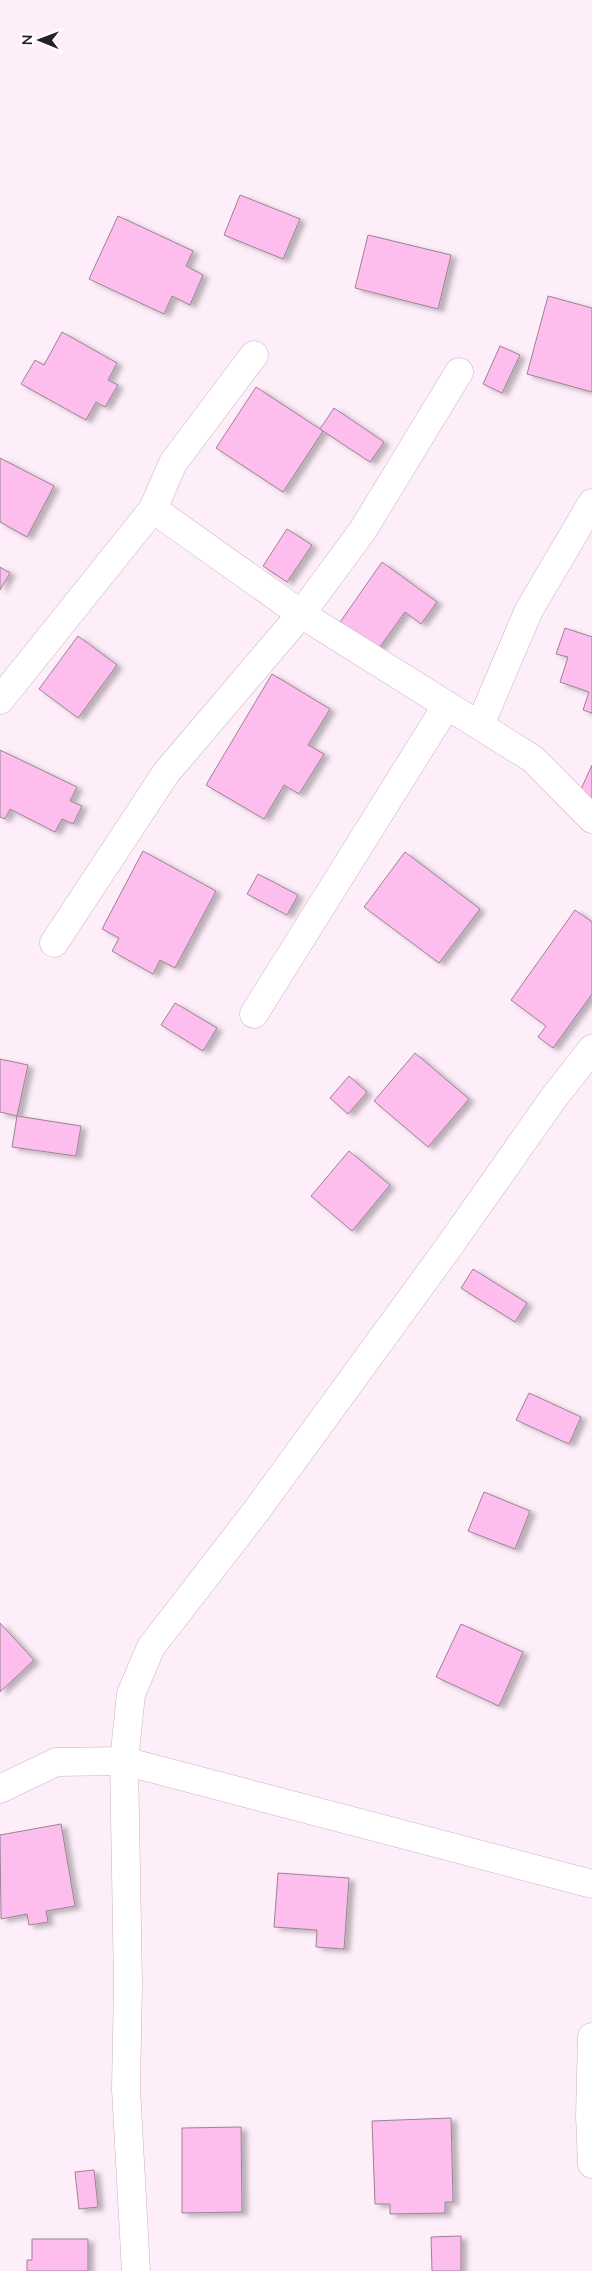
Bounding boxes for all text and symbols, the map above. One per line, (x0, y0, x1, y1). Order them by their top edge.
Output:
north arrow (15, 15, 65, 65)
text: N (18, 34, 36, 45)

